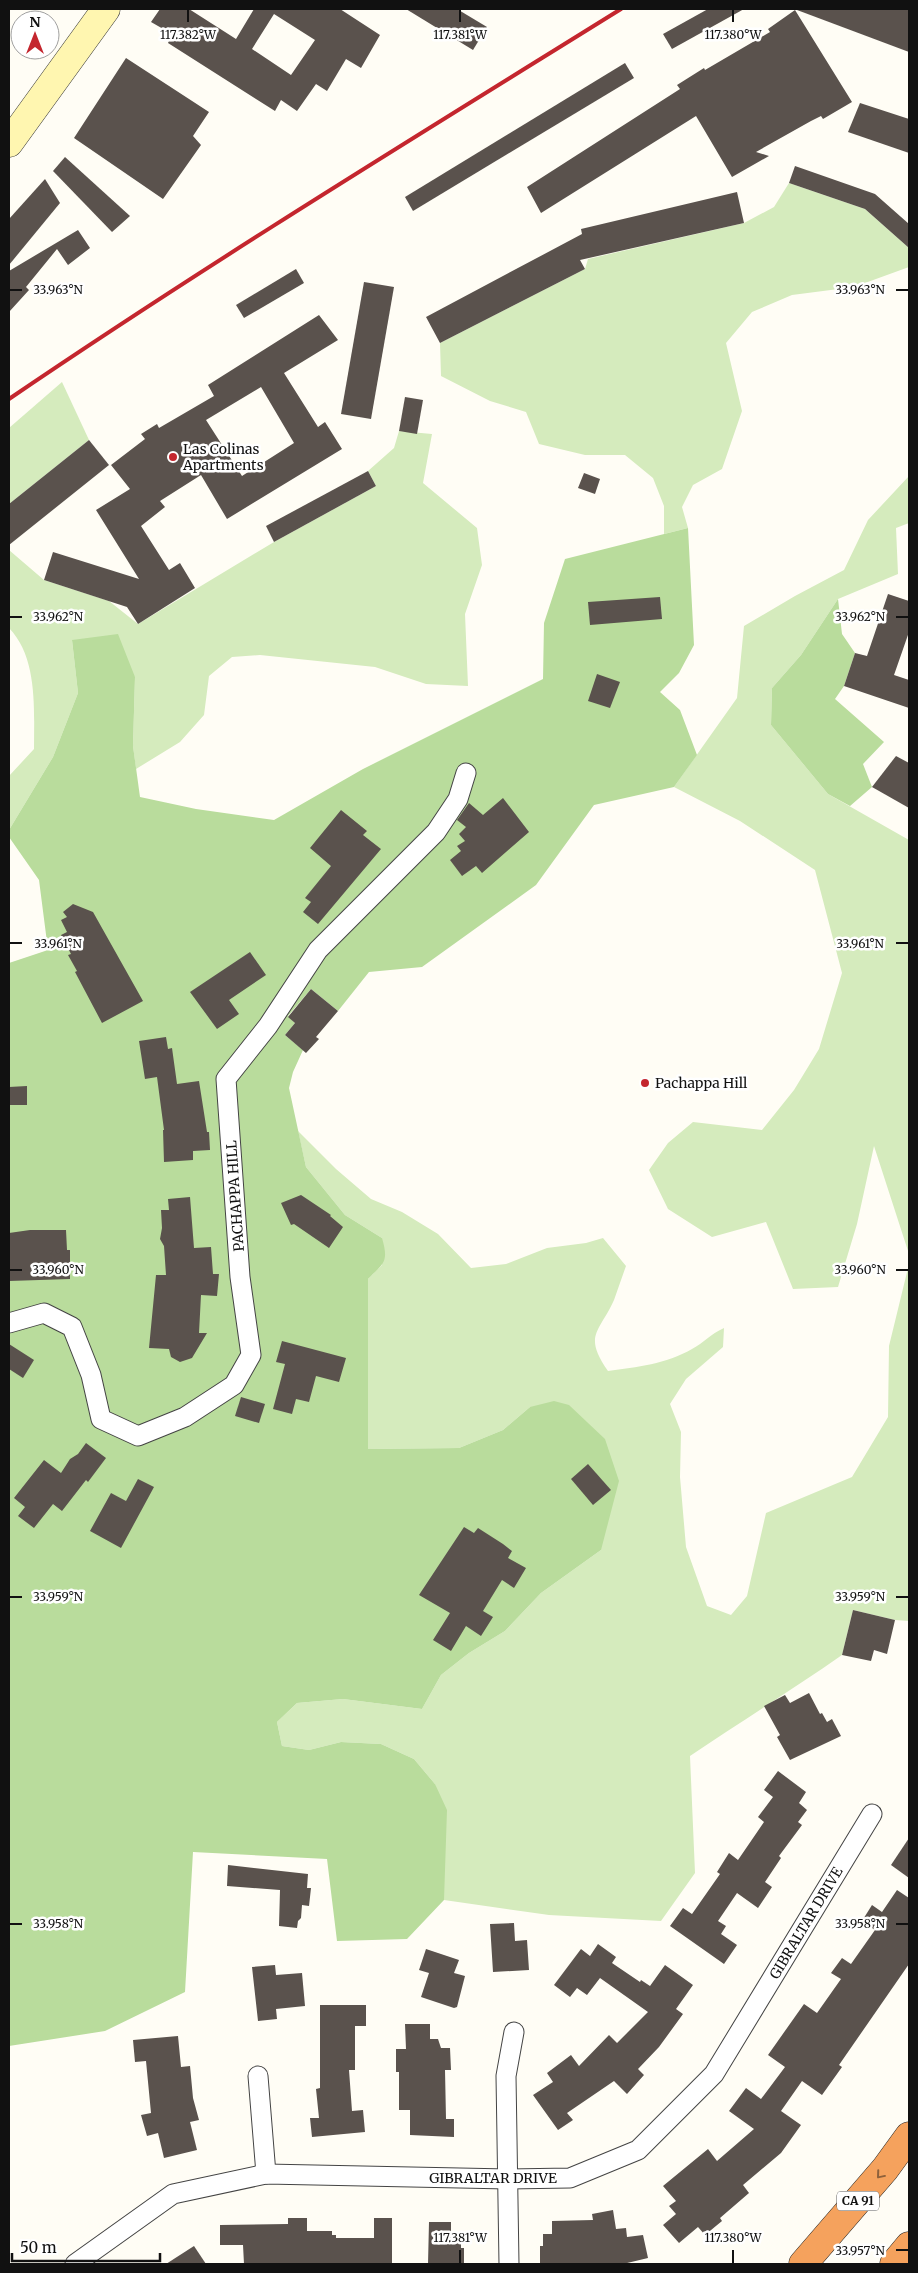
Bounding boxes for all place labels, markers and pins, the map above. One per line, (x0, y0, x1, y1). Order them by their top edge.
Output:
place label: Las Colinas Apartments (182, 440, 264, 474)
marker: Las Colinas Apartments (167, 451, 179, 463)
place label: Pachappa Hill (655, 1074, 748, 1092)
marker: Pachappa Hill (639, 1077, 651, 1089)

